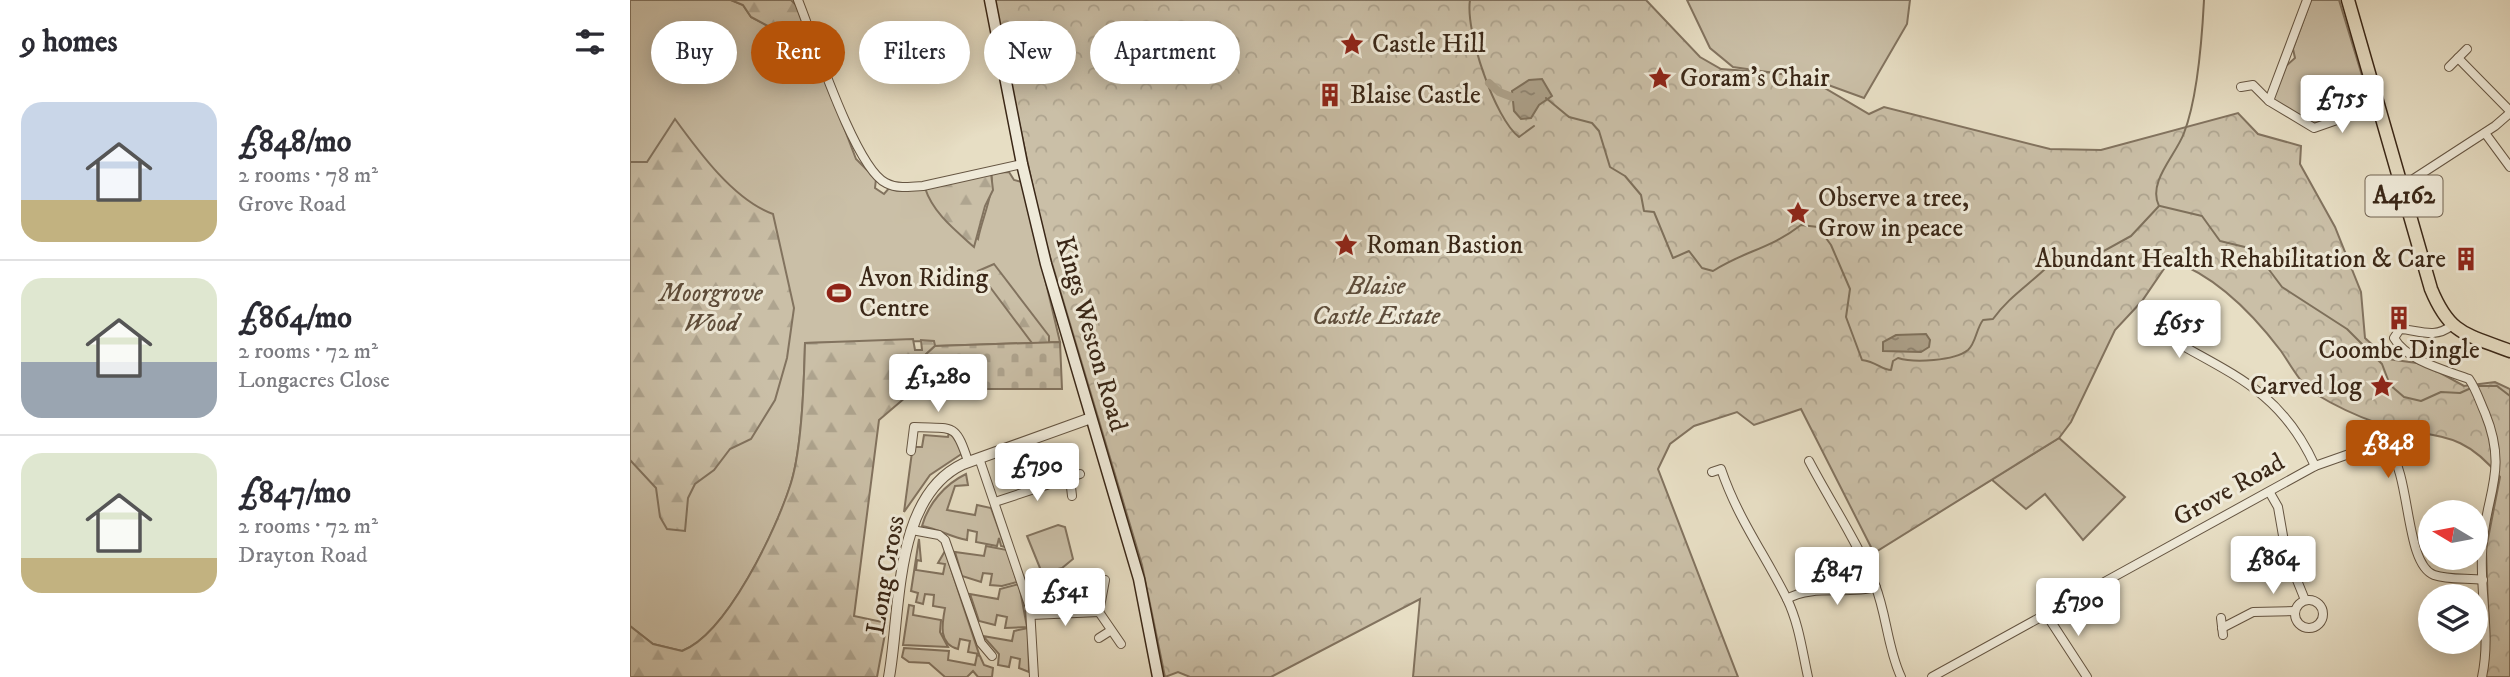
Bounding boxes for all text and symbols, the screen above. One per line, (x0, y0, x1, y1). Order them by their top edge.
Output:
chip: Buy (651, 21, 737, 84)
chip: Rent (751, 21, 845, 84)
chip: Filters (859, 21, 970, 84)
chip: New (984, 21, 1076, 84)
chip: Apartment (1090, 21, 1240, 84)
icon: filters (571, 23, 609, 61)
text: 9 homes (21, 24, 118, 61)
place label: Castle Hill (1372, 28, 1486, 61)
place icon: Castle Hill (1338, 30, 1366, 58)
place label: Goram's Chair (1680, 62, 1830, 95)
place icon: Goram's Chair (1646, 64, 1674, 92)
pin: £755 (2301, 76, 2383, 135)
place label: Blaise Castle (1350, 79, 1481, 112)
building icon: Blaise Castle (1316, 81, 1344, 109)
text: £755 (2317, 83, 2367, 112)
text: £848/mo (238, 124, 351, 161)
icon: home (77, 130, 161, 214)
text: 2 rooms · 78 m² (238, 161, 378, 190)
road number: A4162 (2366, 176, 2442, 216)
place label: Observe a tree, Grow in peace (1818, 182, 1969, 245)
text: Grove Road (238, 190, 346, 219)
place icon: Observe a tree, Grow in peace (1784, 199, 1812, 227)
place label: Roman Bastion (1366, 229, 1523, 262)
place icon: Roman Bastion (1332, 231, 1360, 259)
street label: Kings Weston Road (1047, 233, 1135, 435)
place label: Abundant Health Rehabilitation & Care (2035, 243, 2446, 276)
building icon: Abundant Health Rehabilitation & Care (2452, 245, 2480, 273)
place label: Avon Riding Centre (859, 262, 988, 325)
park label: Blaise Castle Estate (1312, 270, 1441, 333)
park label: Moorgrove Wood (657, 277, 764, 340)
sports icon: Avon Riding Centre (825, 279, 853, 307)
text: £864/mo (238, 300, 352, 337)
pin: £655 (2138, 300, 2220, 360)
building icon: Coombe Dingle (2385, 304, 2413, 332)
icon: home (77, 306, 161, 390)
text: £655 (2154, 308, 2204, 337)
place label: Coombe Dingle (2318, 334, 2480, 367)
text: 2 rooms · 72 m² (238, 337, 378, 366)
pin: £1,280 (881, 354, 995, 414)
text: £1,280 (905, 362, 971, 391)
text: Longacres Close (238, 366, 390, 395)
place label: Carved log (2250, 370, 2362, 403)
place icon: Carved log (2368, 372, 2396, 400)
pin: £848 (2347, 420, 2429, 480)
text: £848 (2362, 428, 2414, 457)
pin: £790 (996, 444, 1078, 503)
street label: Grove Road (2168, 446, 2290, 534)
text: £790 (1011, 451, 1063, 480)
text: £847/mo (238, 475, 351, 512)
icon: home (77, 481, 161, 565)
north arrow (2418, 500, 2488, 570)
map controls (2418, 500, 2488, 654)
text: 2 rooms · 72 m² (238, 512, 378, 541)
street label: Long Cross (859, 513, 913, 637)
pin: £864 (2232, 536, 2314, 596)
text: Drayton Road (238, 541, 367, 570)
text: £864 (2247, 544, 2299, 573)
pin: £847 (1796, 548, 1878, 607)
text: £847 (1811, 555, 1863, 584)
pin: £541 (1024, 568, 1106, 628)
text: £541 (1041, 576, 1089, 605)
pin: £790 (2037, 578, 2119, 638)
button: layers (2418, 584, 2488, 654)
text: £790 (2052, 586, 2104, 615)

